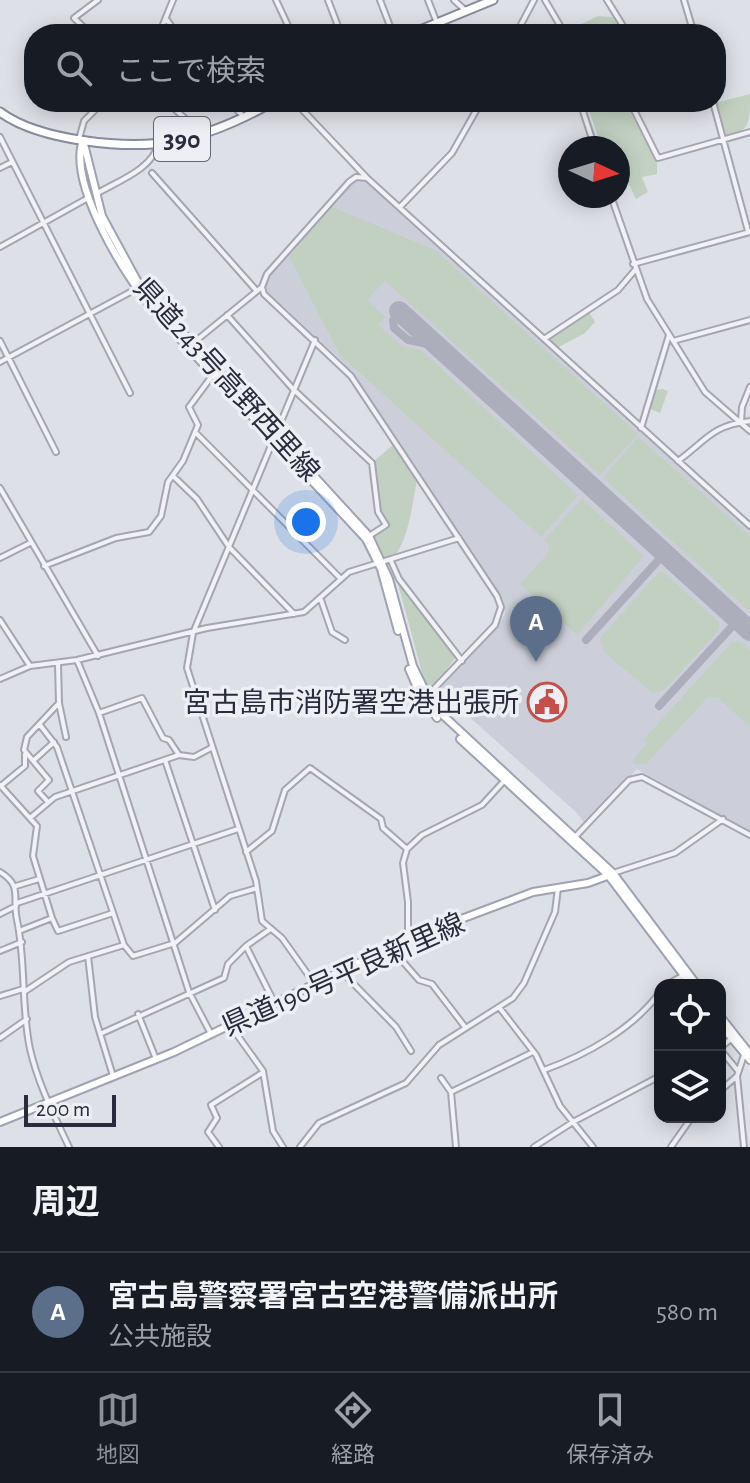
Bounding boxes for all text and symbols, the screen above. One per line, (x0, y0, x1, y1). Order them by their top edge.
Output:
search box (24, 24, 726, 112)
icon: search (52, 46, 96, 90)
text: ここで検索 (116, 57, 266, 87)
road number: 390 (154, 117, 210, 161)
north arrow (558, 136, 630, 208)
street label: 県道243号高野西里線 (128, 272, 325, 487)
your location (286, 502, 326, 542)
pin: A (510, 596, 562, 662)
public building icon: 宮古島市消防署空港出張所 (526, 681, 568, 723)
place label: 宮古島市消防署空港出張所 (183, 688, 519, 718)
street label: 県道190号平良新里線 (218, 908, 469, 1042)
map controls (654, 979, 726, 1123)
button: locate (654, 979, 726, 1051)
button: layers (654, 1051, 726, 1123)
scale bar (24, 1091, 116, 1127)
text: 200 m (36, 1098, 90, 1120)
text: 周辺 (32, 1186, 100, 1220)
text: 宮古島警察署宮古空港警備派出所 (108, 1282, 558, 1312)
text: A (50, 1299, 66, 1325)
text: 580 m (656, 1299, 718, 1325)
text: 公共施設 (108, 1324, 212, 1350)
tab: 地図 (96, 1388, 140, 1468)
tab: 経路 (331, 1388, 375, 1468)
tab: 保存済み (566, 1388, 654, 1468)

